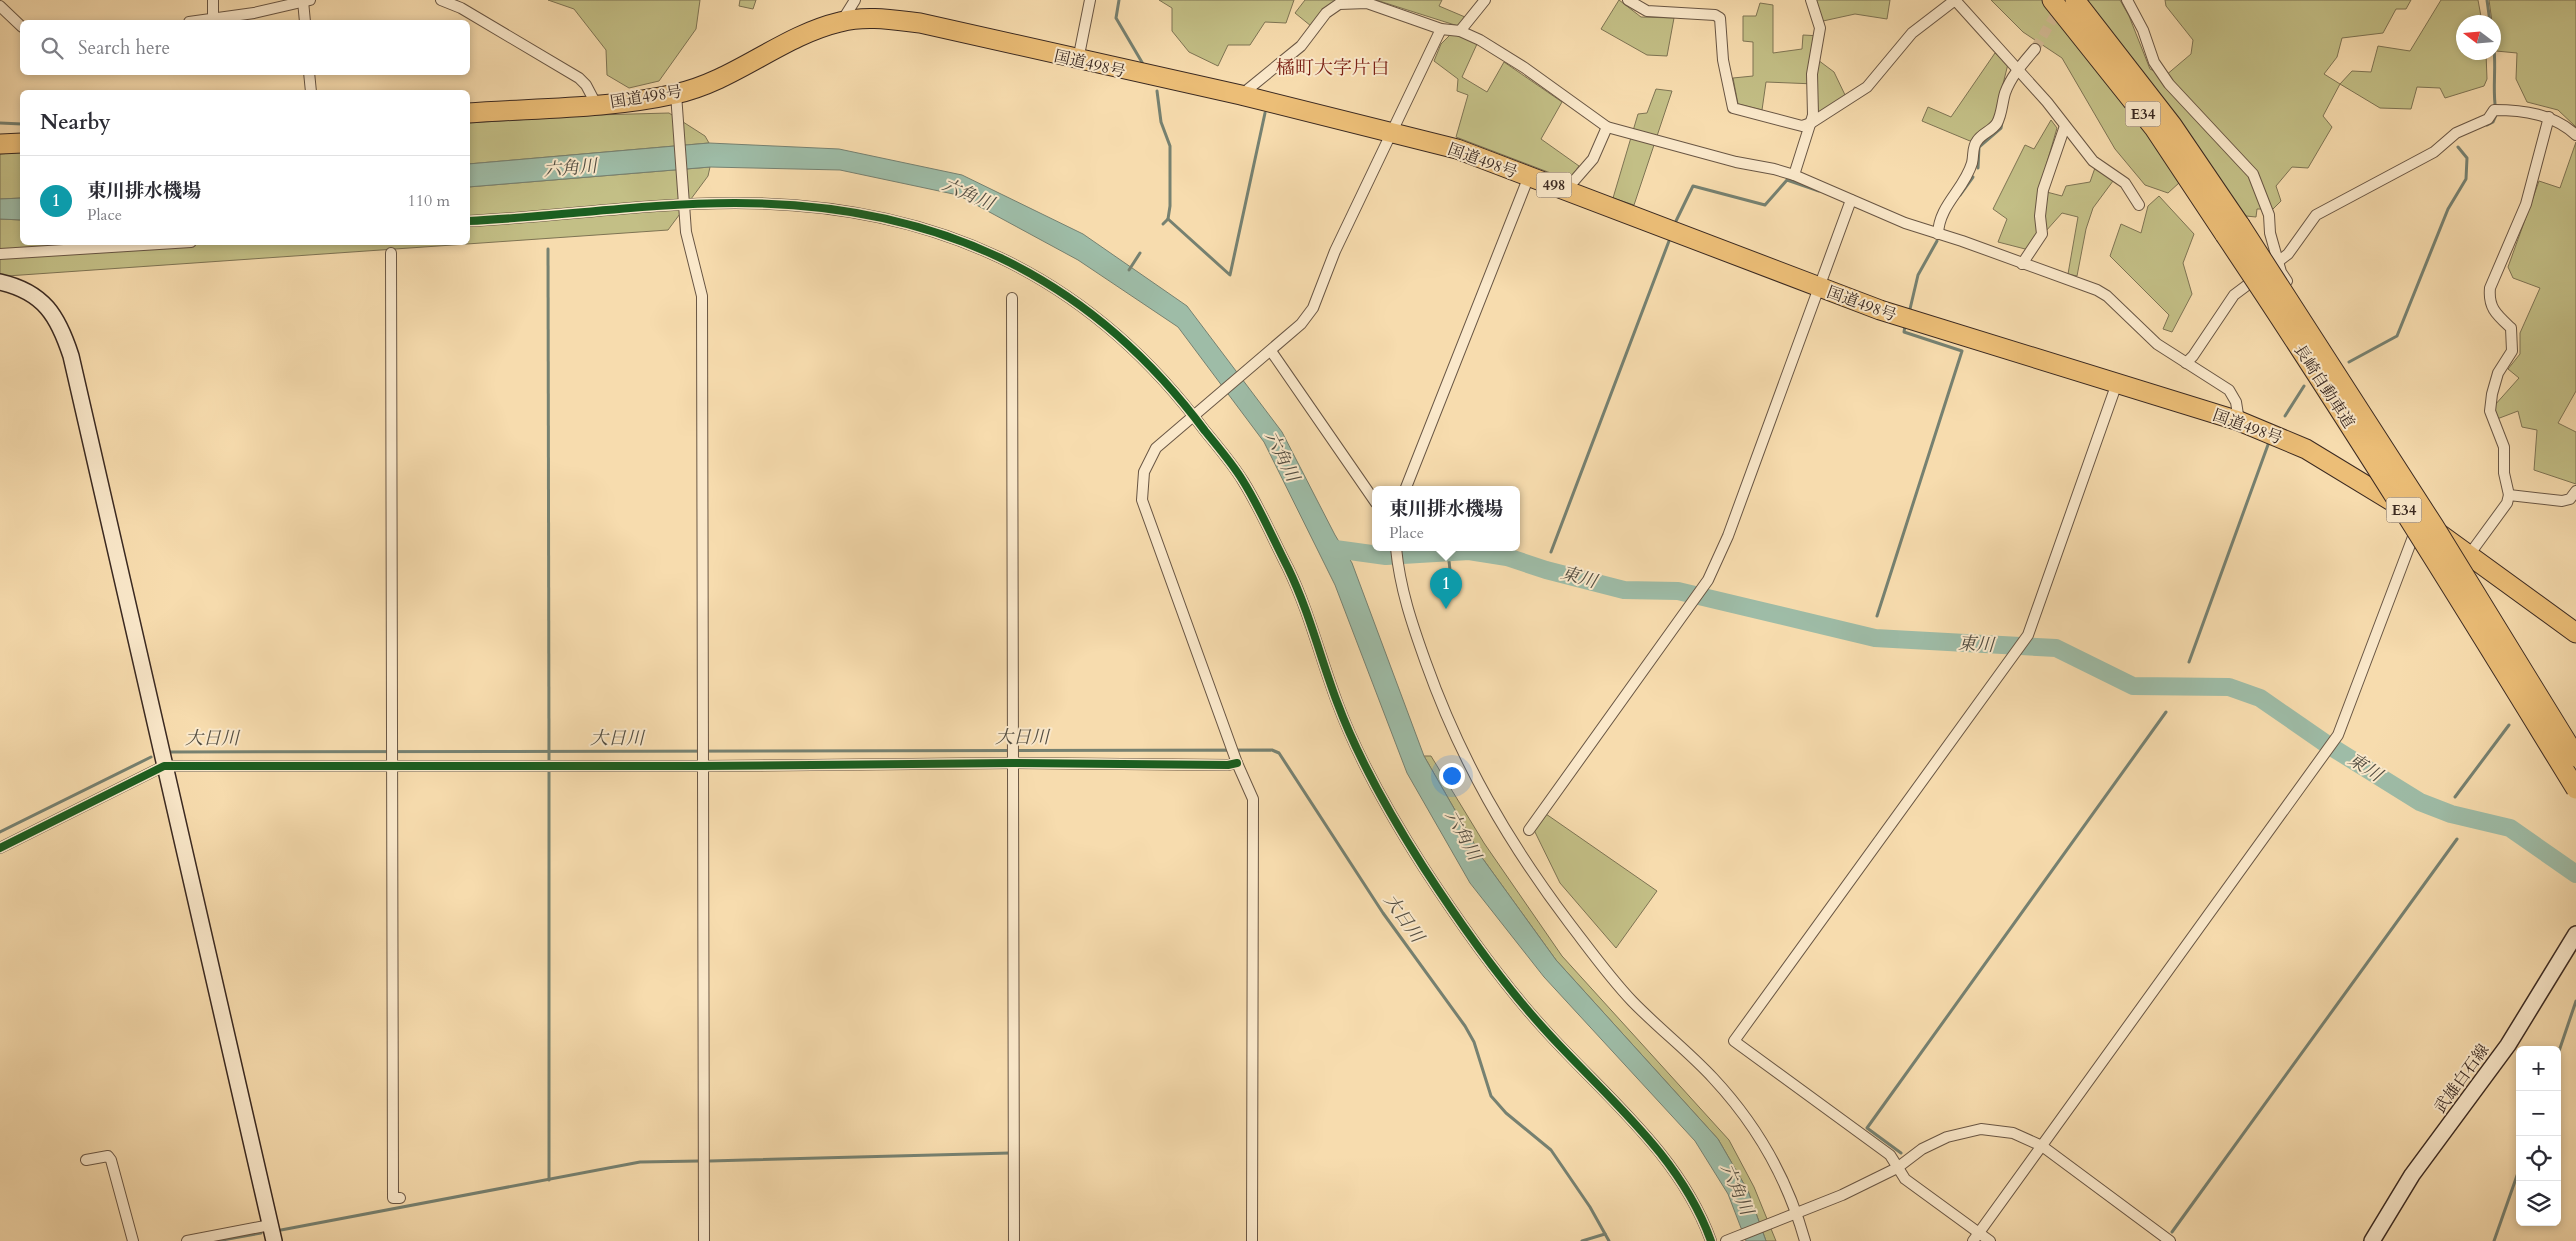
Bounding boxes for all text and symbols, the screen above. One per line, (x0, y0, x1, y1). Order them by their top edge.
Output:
north arrow (2456, 15, 2501, 60)
search box (20, 20, 470, 75)
icon: search (38, 34, 66, 62)
text: Search here (78, 35, 170, 61)
street label: 国道498号 (1052, 45, 1128, 83)
district label: 橘町大字片白 (1276, 55, 1390, 81)
street label: 国道498号 (609, 80, 684, 114)
road number: E34 (2126, 102, 2160, 126)
text: Nearby (40, 108, 111, 137)
street label: 国道498号 (1445, 138, 1521, 184)
water label: 六角川 (542, 154, 600, 183)
water label: 六角川 (938, 172, 999, 217)
road number: 498 (1536, 172, 1572, 198)
text: 東川排水機場 (87, 178, 201, 204)
text: 1 (52, 190, 60, 212)
text: 110 m (408, 190, 450, 212)
text: Place (87, 204, 122, 226)
street label: 国道498号 (1824, 281, 1900, 327)
street label: 長崎自動車道 (2289, 340, 2360, 433)
street label: 国道498号 (2210, 404, 2286, 450)
water label: 六角川 (1258, 426, 1306, 488)
popup (1372, 486, 1520, 551)
text: 東川排水機場 (1389, 496, 1503, 522)
road number: E34 (2386, 498, 2422, 522)
text: Place (1389, 522, 1424, 544)
water label: 東川 (1558, 561, 1602, 595)
pin: 1 (1430, 568, 1462, 609)
water label: 東川 (1957, 631, 1997, 658)
water label: 大日川 (995, 725, 1051, 750)
water label: 大日川 (185, 726, 241, 751)
water label: 大日川 (590, 726, 646, 751)
water label: 東川 (2343, 747, 2388, 789)
your location (1439, 763, 1465, 789)
water label: 六角川 (1439, 806, 1488, 867)
water label: 大日川 (1378, 889, 1430, 949)
street label: 武雄白石線 (2429, 1040, 2494, 1117)
map controls (2516, 1046, 2561, 1226)
button: + (2516, 1046, 2561, 1091)
button: − (2516, 1091, 2561, 1136)
button: locate (2516, 1136, 2561, 1181)
water label: 六角川 (1714, 1159, 1760, 1221)
button: layers (2516, 1181, 2561, 1226)

